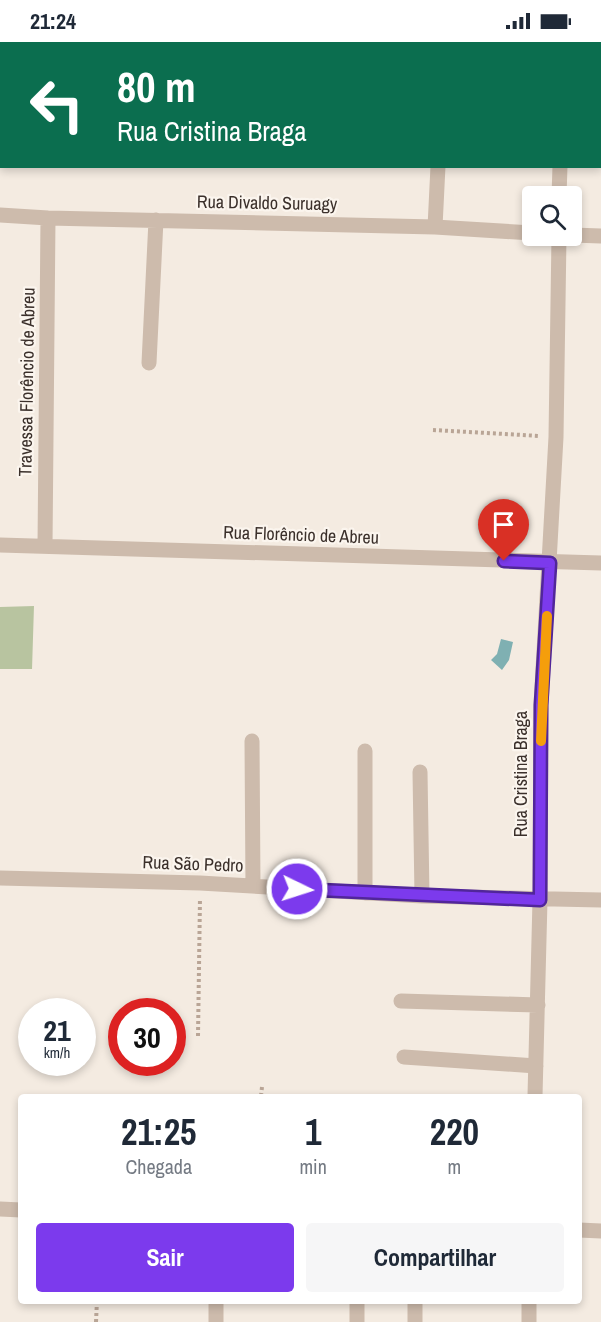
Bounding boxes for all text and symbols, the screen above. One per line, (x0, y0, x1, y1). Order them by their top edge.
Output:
text: 21:24 (30, 6, 76, 36)
text: 80 m (117, 59, 196, 115)
icon: left (18, 66, 96, 144)
text: Rua Cristina Braga (117, 113, 307, 149)
map controls (522, 186, 582, 246)
button: search (522, 186, 582, 246)
street label: Rua Divaldo Suruagy (197, 189, 338, 216)
street label: Travessa Florêncio de Abreu (12, 287, 41, 477)
pin (478, 499, 529, 561)
icon: arrive (487, 508, 520, 541)
street label: Rua Florêncio de Abreu (223, 519, 379, 550)
street label: Rua Cristina Braga (508, 711, 533, 837)
street label: Rua São Pedro (142, 849, 244, 878)
position arrow (265, 857, 329, 921)
speed limit sign: 30 (108, 998, 186, 1076)
text: 21 (43, 1010, 71, 1050)
text: km/h (44, 1042, 70, 1063)
text: 21:25 (121, 1108, 196, 1156)
text: 1 (305, 1108, 321, 1156)
text: 220 (430, 1108, 479, 1156)
text: Chegada (125, 1153, 192, 1180)
text: min (299, 1153, 327, 1180)
text: m (448, 1153, 461, 1180)
button: Sair (36, 1223, 294, 1292)
button: Compartilhar (306, 1223, 564, 1292)

